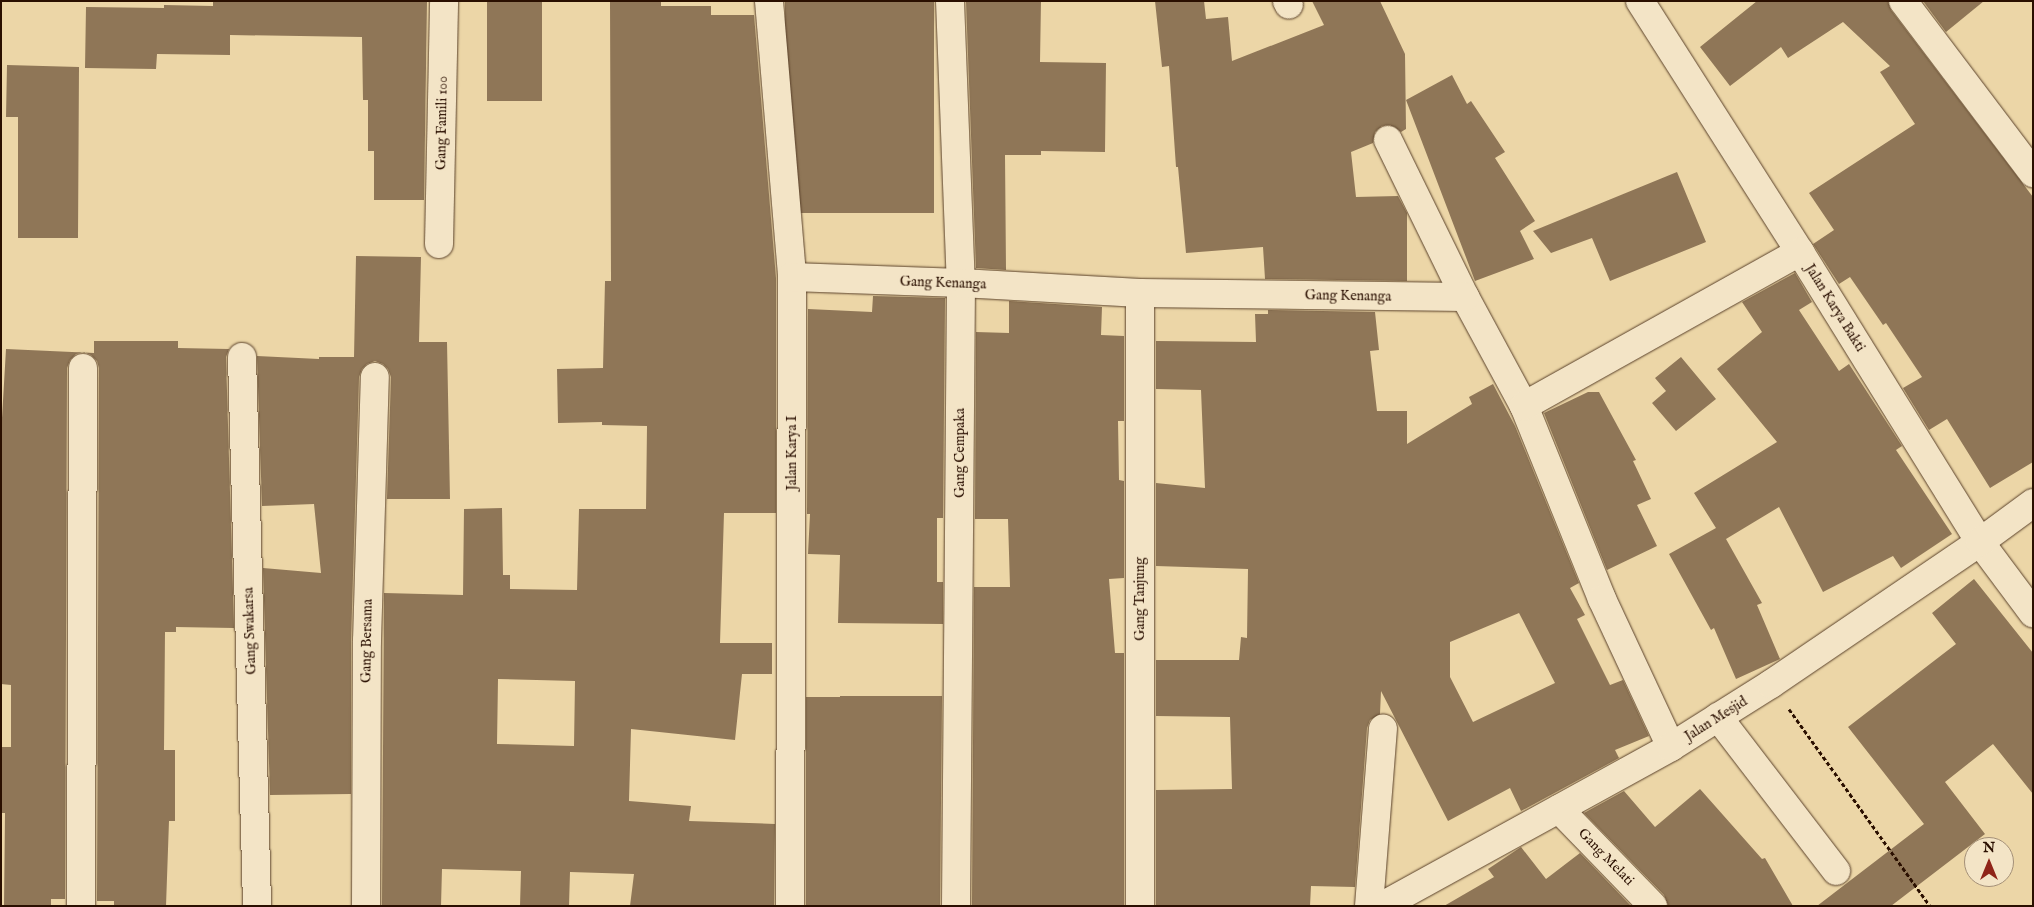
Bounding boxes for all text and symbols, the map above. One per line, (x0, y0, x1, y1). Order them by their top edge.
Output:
street label: Gang Famili 100 (433, 76, 451, 170)
street label: Jalan Karya Bakti (1801, 261, 1869, 355)
street label: Gang Kenanga (900, 273, 986, 293)
street label: Gang Kenanga (1305, 287, 1391, 305)
street label: Gang Cempaka (952, 408, 968, 498)
street label: Jalan Karya I (784, 415, 800, 491)
street label: Gang Tanjung (1132, 557, 1148, 641)
street label: Gang Swakarsa (240, 587, 260, 675)
street label: Gang Bersama (358, 599, 376, 683)
street label: Jalan Mesjid (1682, 693, 1750, 745)
street label: Gang Melati (1575, 825, 1637, 889)
north arrow (1964, 837, 2014, 887)
text: N (1983, 839, 1995, 857)

